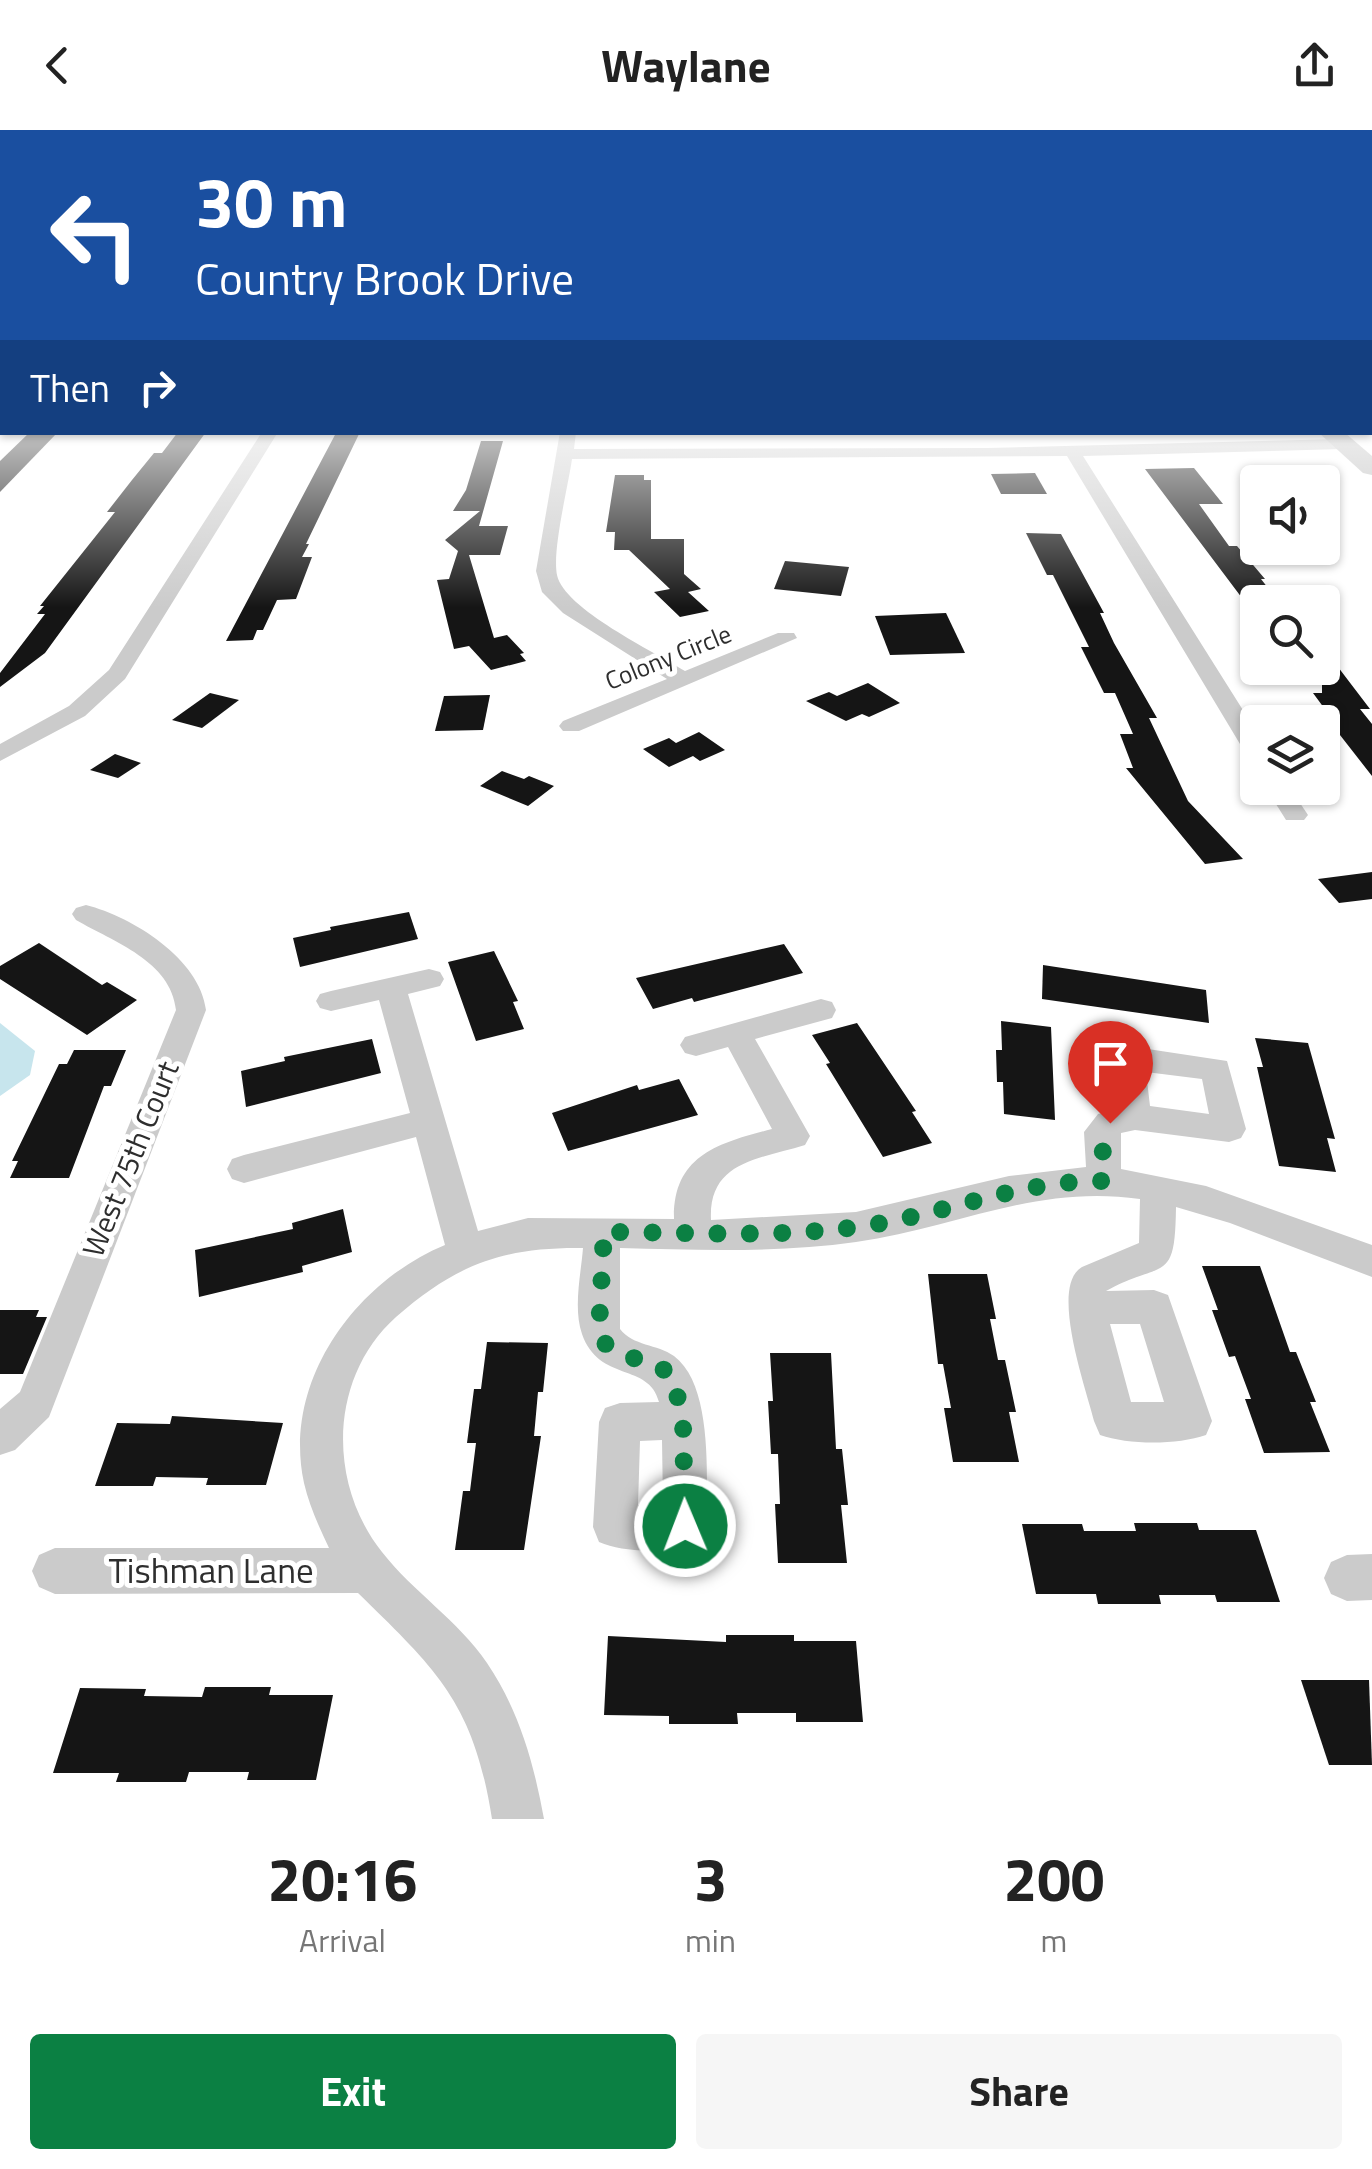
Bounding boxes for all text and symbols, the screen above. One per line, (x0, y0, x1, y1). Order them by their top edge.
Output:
text: Waylane (601, 31, 771, 99)
icon: back (30, 38, 85, 93)
icon: share (1287, 38, 1342, 93)
text: 30 m (195, 148, 348, 254)
icon: left (30, 170, 160, 300)
text: Country Brook Drive (195, 244, 574, 312)
text: Then (30, 359, 110, 417)
icon: right (130, 360, 185, 415)
map controls (1240, 465, 1340, 805)
button: sound (1240, 465, 1340, 565)
button: search (1240, 585, 1340, 685)
street label: Colony Circle (599, 614, 737, 700)
button: layers (1240, 705, 1340, 805)
pin (1068, 1021, 1153, 1124)
icon: arrive (1083, 1036, 1138, 1091)
street label: West 75th Court (70, 1053, 190, 1264)
position arrow (633, 1474, 737, 1578)
street label: Tishman Lane (108, 1543, 314, 1597)
text: 20:16 (268, 1833, 417, 1924)
text: 3 (694, 1833, 727, 1924)
text: 200 (1004, 1833, 1104, 1924)
text: Arrival (299, 1916, 386, 1964)
text: min (685, 1916, 736, 1964)
text: m (1041, 1916, 1067, 1964)
button: Exit (30, 2034, 676, 2149)
button: Share (696, 2034, 1342, 2149)

